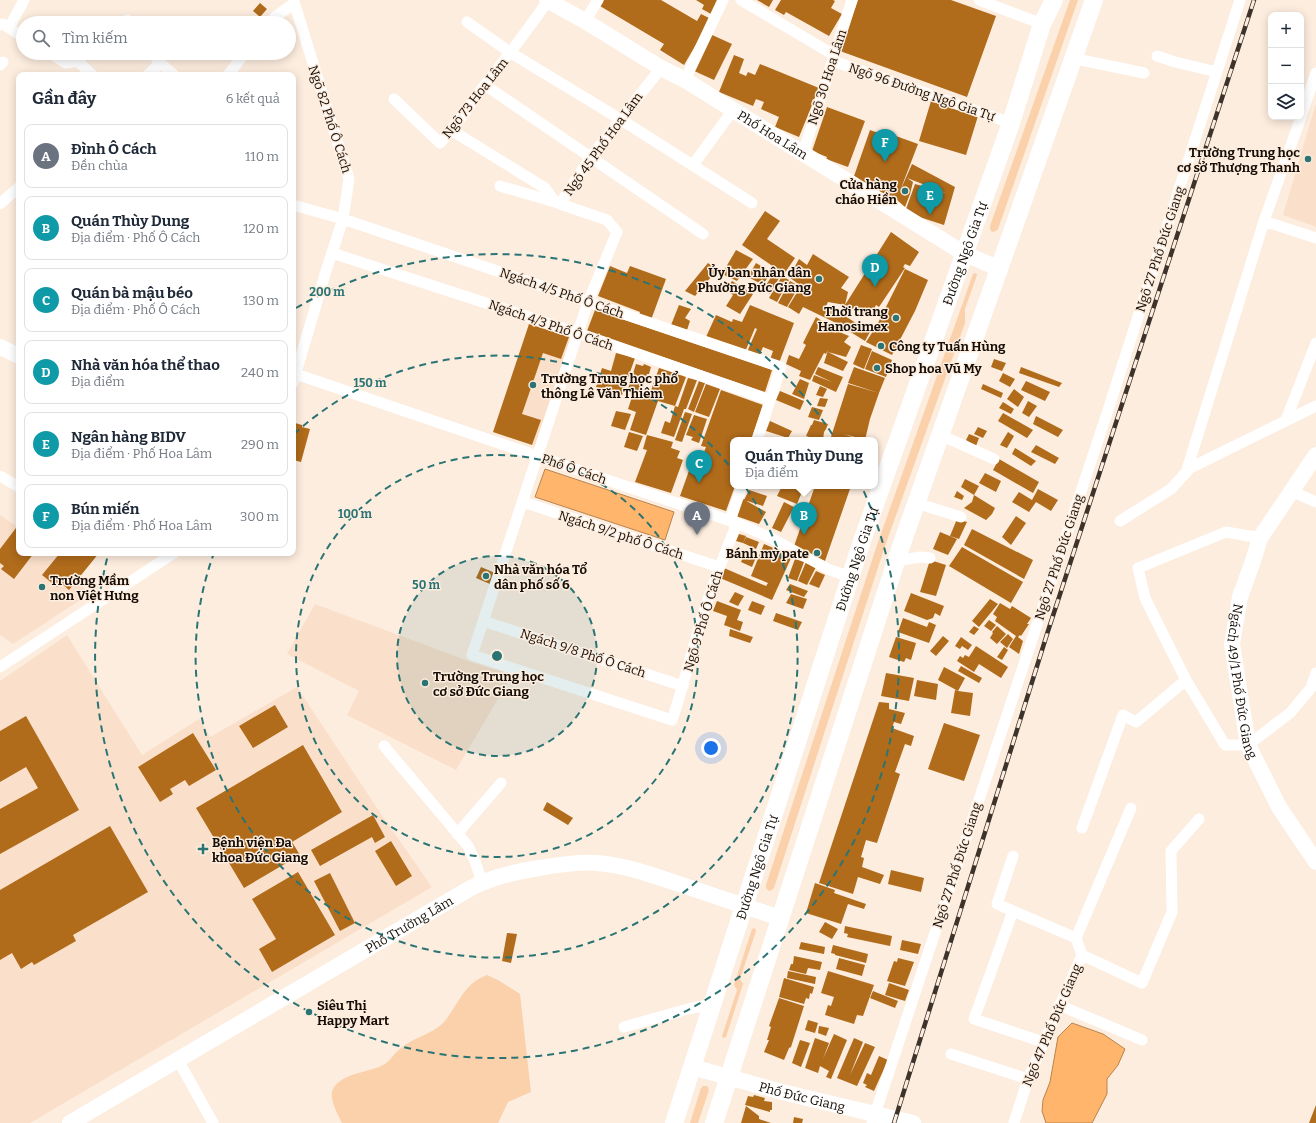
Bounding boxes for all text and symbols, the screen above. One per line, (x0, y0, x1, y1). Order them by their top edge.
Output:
map controls (1268, 12, 1304, 120)
button: + (1268, 12, 1304, 48)
search box (16, 16, 296, 60)
icon: search (30, 27, 52, 49)
street label: Ngõ 30 Hoa Lâm (805, 27, 850, 127)
text: Tìm kiếm (62, 29, 127, 47)
button: − (1268, 48, 1304, 84)
street label: Ngõ 73 Hoa Lâm (439, 55, 511, 141)
street label: Ngõ 96 Đường Ngô Gia Tự (847, 60, 997, 124)
street label: Ngõ 82 Phố Ô Cách (305, 63, 355, 175)
button: layers (1268, 84, 1304, 120)
text: Gần đây (32, 88, 96, 109)
street label: Ngõ 45 Phố Hoa Lâm (560, 89, 646, 199)
text: 6 kết quả (226, 91, 280, 106)
street label: Phố Hoa Lâm (735, 107, 811, 162)
pin: F (872, 129, 898, 162)
text: Đình Ô Cách (71, 140, 157, 158)
place label: Trường Trung học cơ sở Thượng Thanh (1177, 145, 1301, 175)
text: A (41, 149, 51, 164)
text: 110 m (245, 149, 279, 164)
marker: Trường Trung học cơ sở Thượng Thanh (1303, 154, 1313, 164)
text: Đền chùa (71, 158, 128, 173)
place label: Cửa hàng cháo Hiền (835, 177, 898, 207)
pin: E (917, 182, 943, 215)
street label: Ngõ 27 Phố Đức Giang (1133, 184, 1187, 314)
marker: Cửa hàng cháo Hiền (900, 186, 910, 196)
street label: Đường Ngô Gia Tự (939, 199, 990, 307)
text: Quán Thùy Dung (71, 212, 189, 230)
text: B (42, 221, 50, 236)
text: 120 m (243, 221, 279, 236)
text: Địa điểm · Phố Ô Cách (71, 230, 200, 245)
pin: D (862, 254, 888, 287)
place label: Ủy ban nhân dân Phường Đức Giang (697, 264, 812, 295)
street label: Ngách 4/5 Phố Ô Cách (498, 265, 626, 321)
marker: Ủy ban nhân dân Phường Đức Giang (814, 274, 824, 284)
text: Quán bà mậu béo (71, 284, 193, 302)
text: 200 m (309, 285, 345, 299)
text: C (42, 293, 50, 308)
text: 130 m (243, 293, 279, 308)
street label: Ngách 4/3 Phố Ô Cách (487, 297, 615, 353)
text: Địa điểm · Phố Ô Cách (71, 302, 200, 317)
place label: Thời trang Hanosimex (818, 304, 889, 334)
marker: Thời trang Hanosimex (891, 313, 901, 323)
place label: Công ty Tuấn Hùng (889, 339, 1006, 354)
marker: Công ty Tuấn Hùng (876, 341, 886, 351)
text: Nhà văn hóa thể thao (71, 356, 220, 374)
place label: Shop hoa Vũ My (885, 361, 982, 376)
marker: Shop hoa Vũ My (872, 363, 882, 373)
text: D (41, 365, 51, 380)
text: 240 m (241, 365, 279, 380)
place label: Trường Trung học phổ thông Lê Văn Thiêm (541, 371, 678, 401)
text: Địa điểm (71, 374, 125, 389)
text: 150 m (354, 376, 387, 390)
marker: Trường Trung học phổ thông Lê Văn Thiêm (528, 380, 538, 390)
text: Ngân hàng BIDV (71, 428, 186, 446)
text: E (42, 437, 50, 452)
text: 290 m (241, 437, 279, 452)
popup (730, 437, 878, 489)
text: Địa điểm · Phố Hoa Lâm (71, 446, 212, 461)
text: Quán Thùy Dung (745, 447, 863, 465)
pin: C (686, 450, 712, 483)
street label: Phố Ô Cách (540, 451, 608, 487)
text: Địa điểm (745, 465, 798, 480)
street label: Ngõ 27 Phố Đức Giang (1032, 492, 1086, 622)
text: Bún miến (71, 500, 139, 518)
pin: A (684, 502, 710, 535)
pin: B (791, 502, 817, 535)
street label: Đường Ngô Gia Tự (832, 505, 881, 613)
text: 100 m (338, 507, 373, 521)
street label: Ngách 9/2 phố Ô Cách (556, 508, 686, 562)
text: F (42, 509, 50, 524)
text: 300 m (240, 509, 279, 524)
text: Địa điểm · Phố Hoa Lâm (71, 518, 212, 533)
place label: Bánh mỳ pate (726, 546, 809, 561)
marker: Bánh mỳ pate (812, 548, 822, 558)
place label: Nhà văn hóa Tổ dân phố số 6 (494, 562, 588, 592)
street label: Ngõ 9 Phố Ô Cách (680, 568, 726, 674)
marker: Nhà văn hóa Tổ dân phố số 6 (481, 571, 491, 581)
place label: Trường Mầm non Việt Hưng (50, 573, 139, 603)
text: 50 m (412, 578, 440, 592)
marker: Trường Mầm non Việt Hưng (37, 582, 47, 592)
street label: Ngách 49/1 Phố Đức Giang (1224, 603, 1261, 761)
street label: Ngách 9/8 Phố Ô Cách (518, 626, 648, 680)
centre of rings (490, 649, 504, 663)
place label: Trường Trung học cơ sở Đức Giang (433, 669, 544, 699)
marker: Trường Trung học cơ sở Đức Giang (420, 678, 430, 688)
your location (701, 738, 721, 758)
street label: Ngõ 27 Phố Đức Giang (930, 800, 984, 930)
street label: Đường Ngô Gia Tự (733, 813, 781, 921)
place label: Bệnh viện Đa khoa Đức Giang (212, 835, 309, 865)
marker: Bệnh viện Đa khoa Đức Giang (197, 843, 209, 855)
street label: Phố Trường Lâm (362, 892, 456, 956)
street label: Ngõ 47 Phố Đức Giang (1019, 961, 1085, 1089)
place label: Siêu Thị Happy Mart (317, 998, 389, 1028)
marker: Siêu Thị Happy Mart (304, 1007, 314, 1017)
street label: Phố Đức Giang (757, 1078, 847, 1114)

